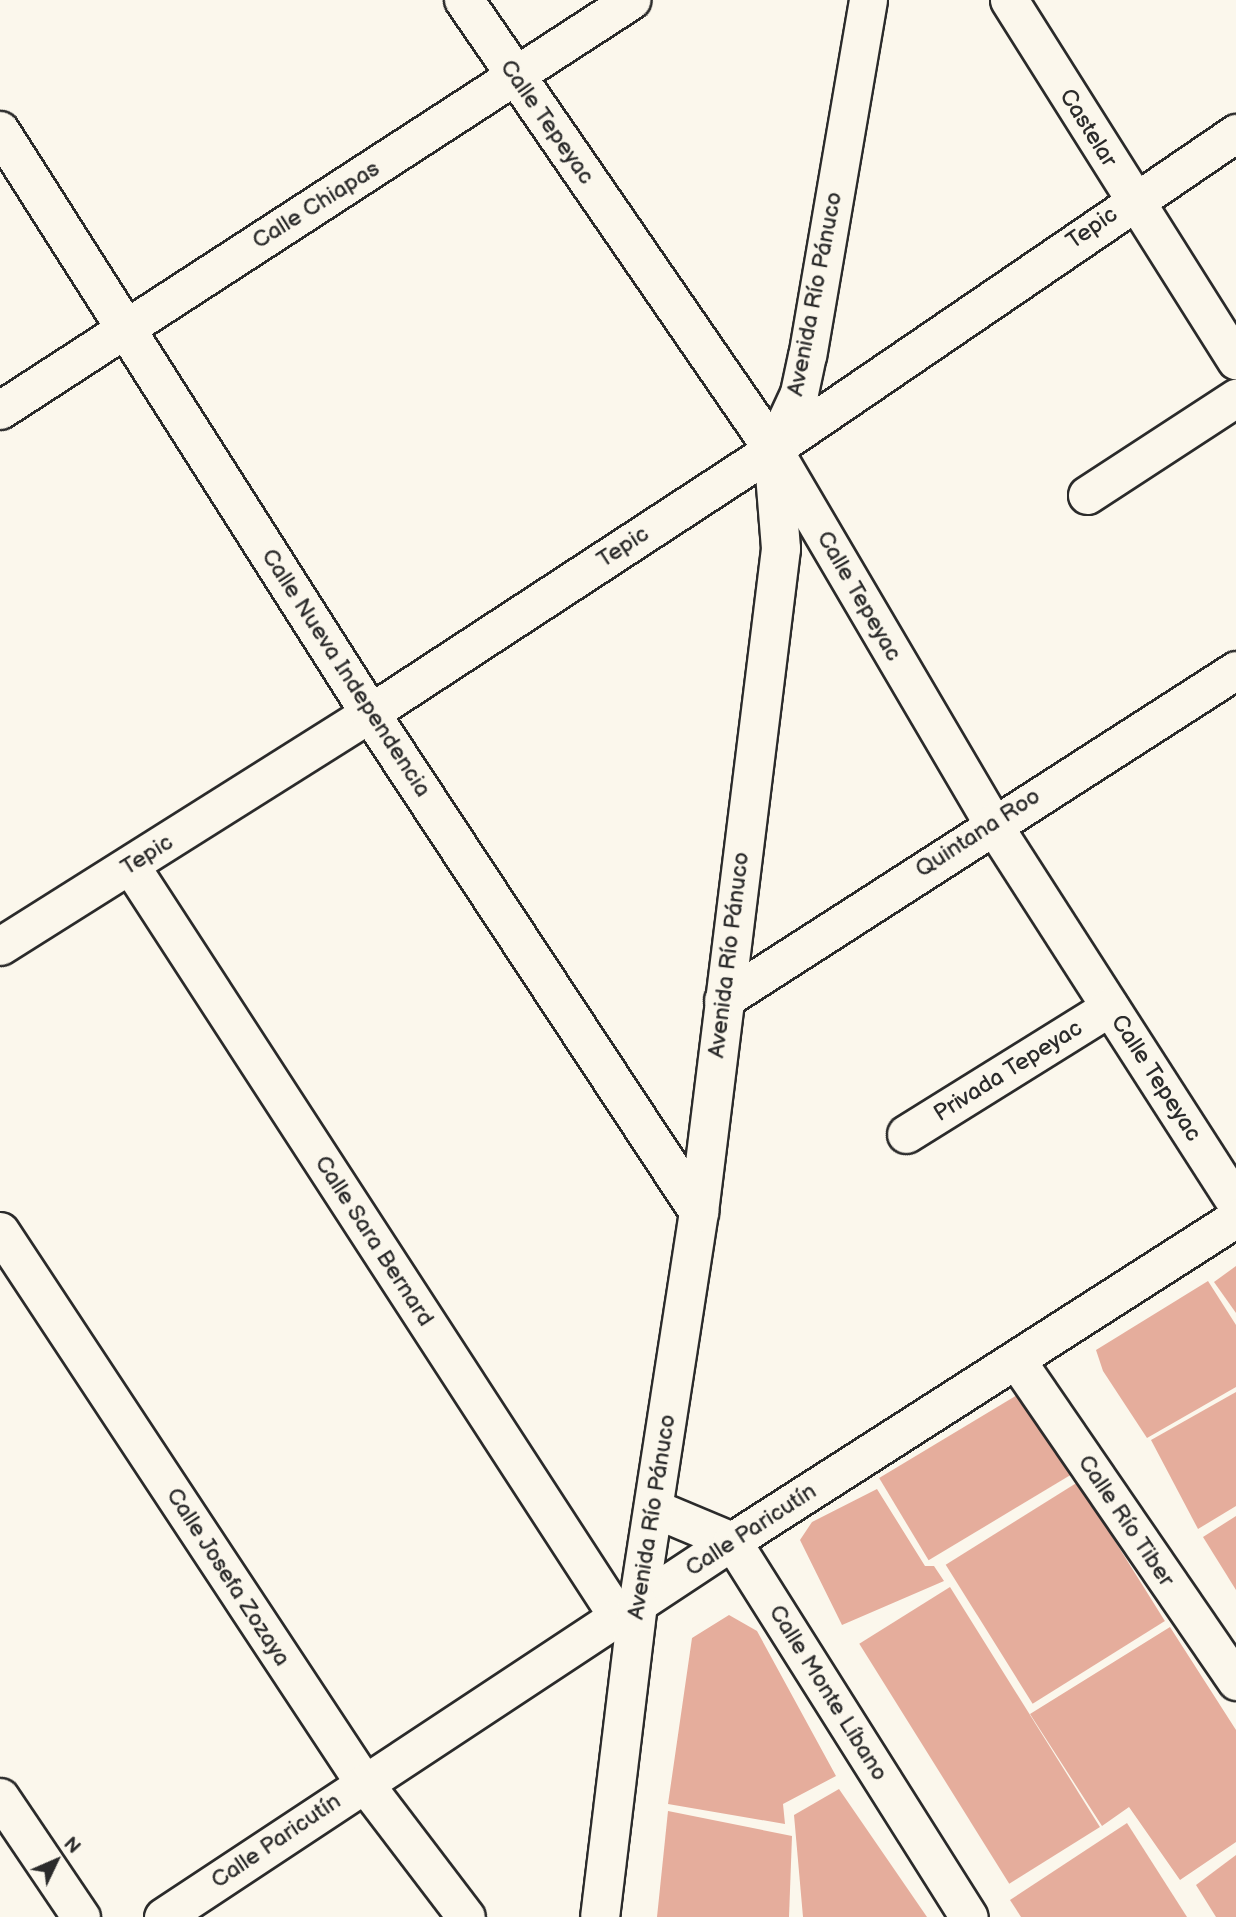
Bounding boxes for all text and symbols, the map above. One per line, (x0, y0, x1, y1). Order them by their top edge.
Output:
street label: Calle Tepeyac (494, 54, 600, 190)
street label: Castelar (1053, 84, 1123, 172)
street label: Calle Chiapas (247, 155, 385, 255)
street label: Avenida Río Pánuco (782, 190, 848, 398)
street label: Tepic (1061, 201, 1123, 255)
street label: Tepic (592, 520, 654, 574)
street label: Calle Tepeyac (811, 526, 907, 666)
street label: Calle Nueva Independencia (255, 544, 437, 802)
street label: Quintana Roo (910, 782, 1046, 884)
street label: Tepic (116, 828, 178, 882)
street label: Avenida Río Pánuco (703, 850, 755, 1060)
street label: Calle Tepeyac (1105, 1009, 1207, 1147)
street label: Privada Tepeyac (928, 1014, 1088, 1128)
street label: Calle Sara Bernard (308, 1150, 440, 1332)
street label: Avenida Río Pánuco (622, 1412, 682, 1622)
street label: Calle Río Tiber (1072, 1450, 1180, 1592)
street label: Calle Paricutín (681, 1478, 821, 1582)
street label: Calle Josefa Zozaya (160, 1482, 296, 1672)
street label: Calle Monte Líbano (763, 1600, 893, 1786)
street label: Calle Paricutín (206, 1788, 346, 1894)
north arrow (21, 1826, 91, 1896)
text: N (58, 1833, 85, 1859)

